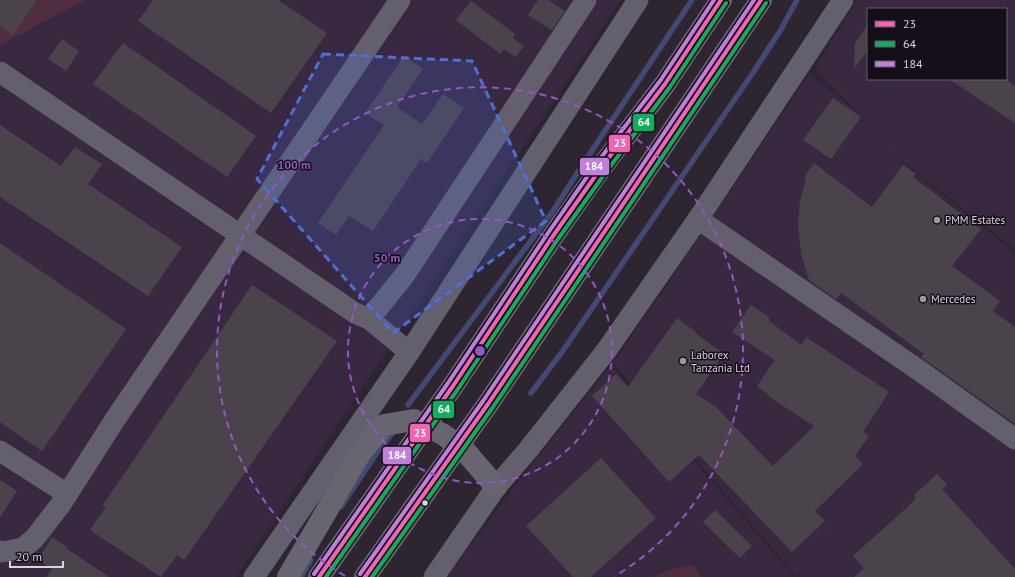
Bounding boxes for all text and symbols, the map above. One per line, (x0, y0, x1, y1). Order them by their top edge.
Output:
legend (867, 8, 1007, 80)
text: 23 (903, 16, 916, 31)
text: 64 (903, 36, 917, 51)
text: 184 (903, 56, 923, 71)
line badge: 64 (632, 113, 655, 132)
text: 64 (638, 115, 651, 129)
line badge: 23 (608, 134, 631, 153)
text: 23 (614, 136, 626, 150)
text: 100 m (277, 157, 311, 172)
line badge: 184 (579, 157, 610, 176)
text: 184 (585, 159, 604, 173)
place label: PMM Estates (945, 213, 1005, 227)
marker: PMM Estates (932, 215, 942, 225)
text: 50 m (374, 250, 400, 265)
place label: Mercedes (931, 292, 976, 306)
marker: Mercedes (918, 294, 928, 304)
centre of rings (473, 344, 487, 358)
place label: Laborex Tanzania Ltd (691, 348, 750, 375)
marker: Laborex Tanzania Ltd (678, 356, 688, 366)
line badge: 64 (432, 400, 455, 419)
text: 64 (438, 402, 451, 416)
line badge: 23 (409, 423, 431, 443)
text: 23 (414, 426, 426, 440)
line badge: 184 (382, 446, 412, 465)
text: 184 (388, 448, 407, 462)
unlabelled marker (420, 498, 430, 508)
scale bar (10, 543, 63, 569)
text: 20 m (16, 549, 42, 564)

